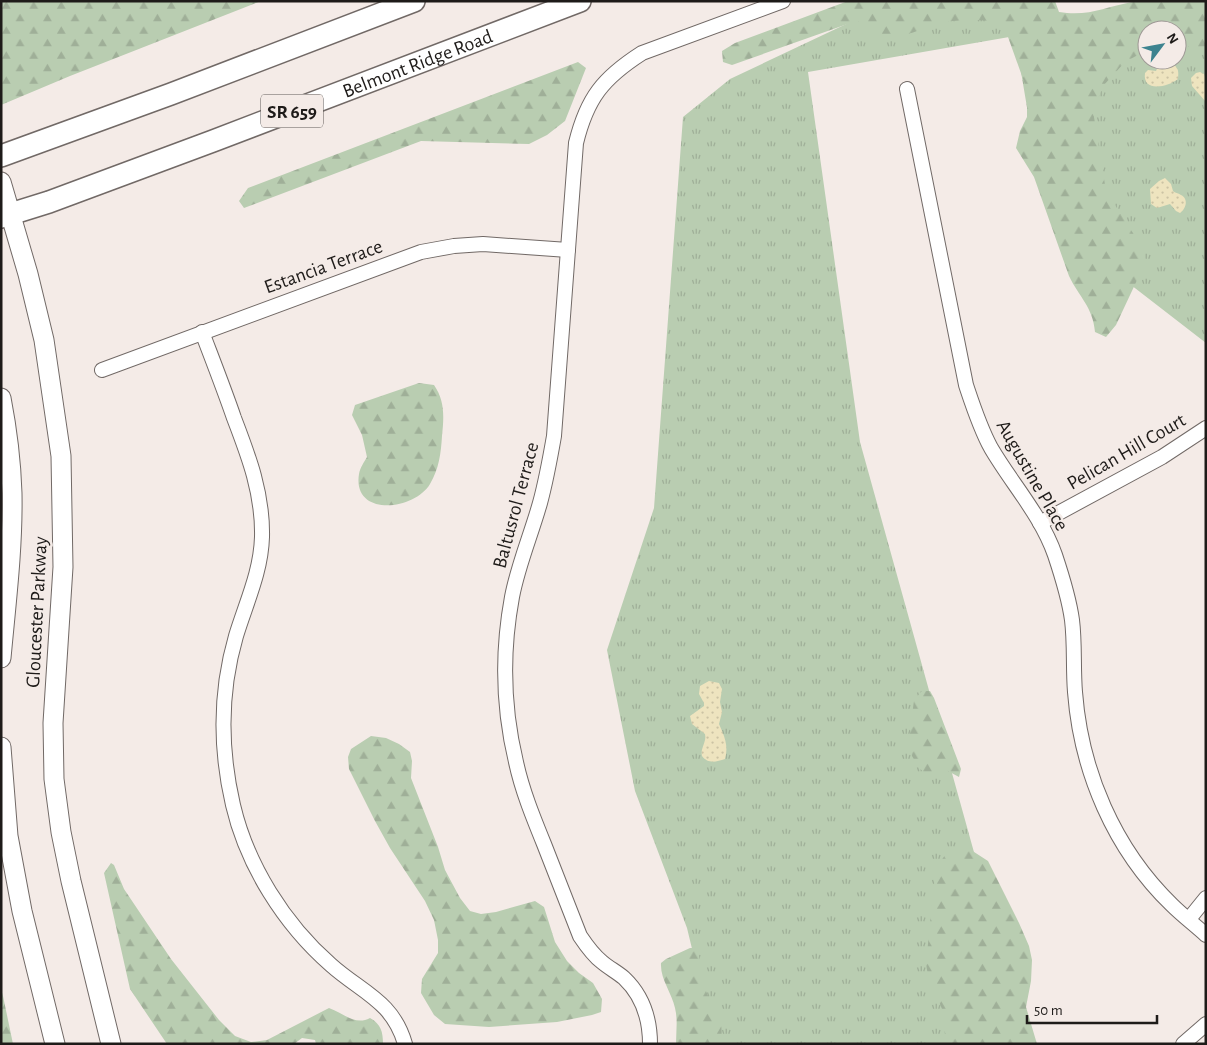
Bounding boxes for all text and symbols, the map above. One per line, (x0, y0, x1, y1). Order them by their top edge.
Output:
north arrow (1137, 20, 1187, 70)
street label: Belmont Ridge Road (340, 26, 495, 102)
text: N (1164, 31, 1181, 46)
road number: SR 659 (261, 94, 323, 128)
street label: Estancia Terrace (261, 236, 385, 298)
street label: Pelican Hill Court (1064, 410, 1190, 494)
street label: Augustine Place (992, 417, 1072, 534)
street label: Baltusrol Terrace (489, 440, 542, 571)
street label: Gloucester Parkway (23, 536, 51, 688)
scale bar (1027, 992, 1157, 1024)
text: 50 m (1034, 1003, 1063, 1018)

